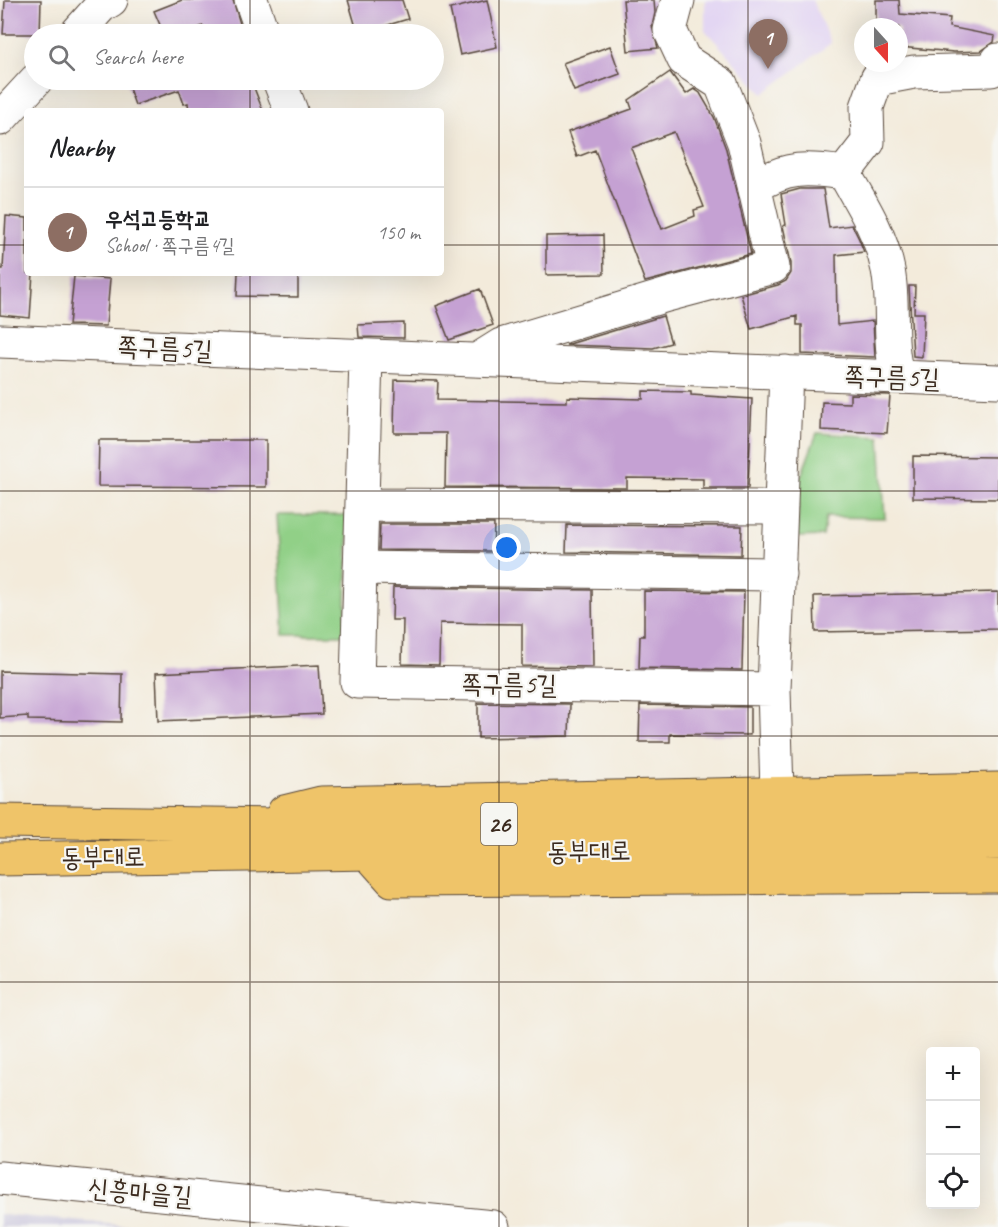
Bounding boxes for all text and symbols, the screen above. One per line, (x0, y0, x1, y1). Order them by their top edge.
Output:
north arrow (854, 18, 908, 72)
pin: 1 (748, 20, 788, 69)
search box (24, 24, 444, 90)
icon: search (45, 41, 78, 74)
text: Search here (93, 43, 183, 71)
text: Nearby (48, 131, 113, 164)
text: 우석고등학교 (105, 205, 211, 233)
text: 1 (63, 220, 72, 245)
text: 150 m (377, 220, 420, 245)
text: School · 쪽구름4길 (105, 233, 235, 258)
street label: 쪽구름5길 (117, 329, 214, 367)
street label: 쪽구름5길 (844, 359, 940, 395)
your location (492, 533, 521, 562)
street label: 쪽구름5길 (461, 667, 557, 701)
road number: 26 (481, 803, 517, 845)
street label: 동부대로 (547, 834, 631, 868)
street label: 동부대로 (61, 840, 145, 874)
map controls (926, 1047, 980, 1209)
button: + (926, 1047, 980, 1101)
button: − (926, 1101, 980, 1155)
button: locate (926, 1155, 980, 1209)
street label: 신흥마을길 (86, 1171, 194, 1213)

